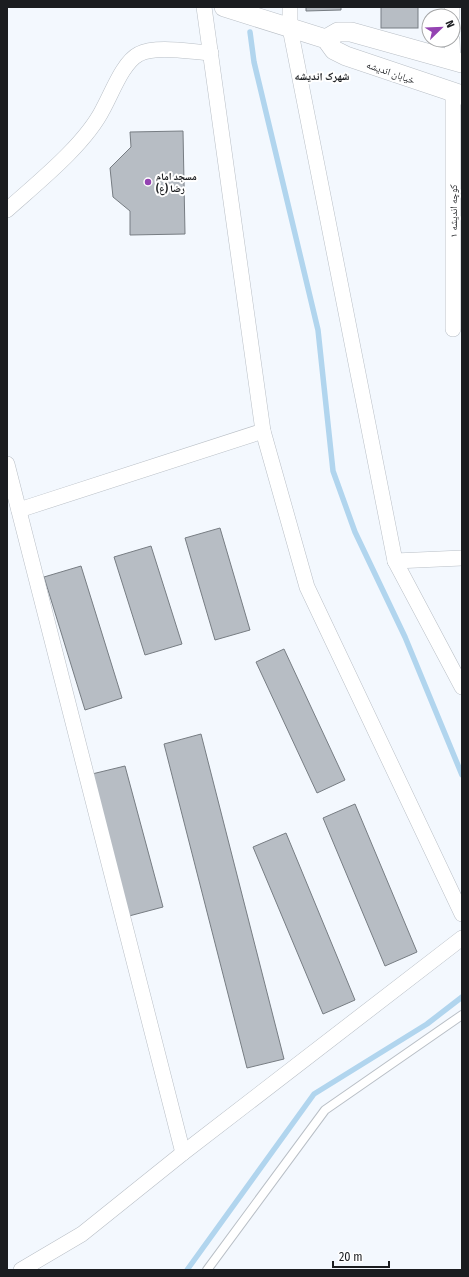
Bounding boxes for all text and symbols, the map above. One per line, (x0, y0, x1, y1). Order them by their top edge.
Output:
north arrow (421, 8, 461, 48)
text: N (442, 19, 457, 30)
street label: خیابان اندیشه (365, 59, 417, 87)
district label: شهرک اندیشه (295, 70, 350, 83)
place label: مسجد امام رضا (ع) (156, 171, 197, 196)
marker: مسجد امام رضا (ع) (143, 177, 153, 187)
street label: کوچه اندیشه ۱ (448, 184, 460, 238)
scale bar (333, 1243, 389, 1269)
text: 20 m (339, 1250, 363, 1264)

